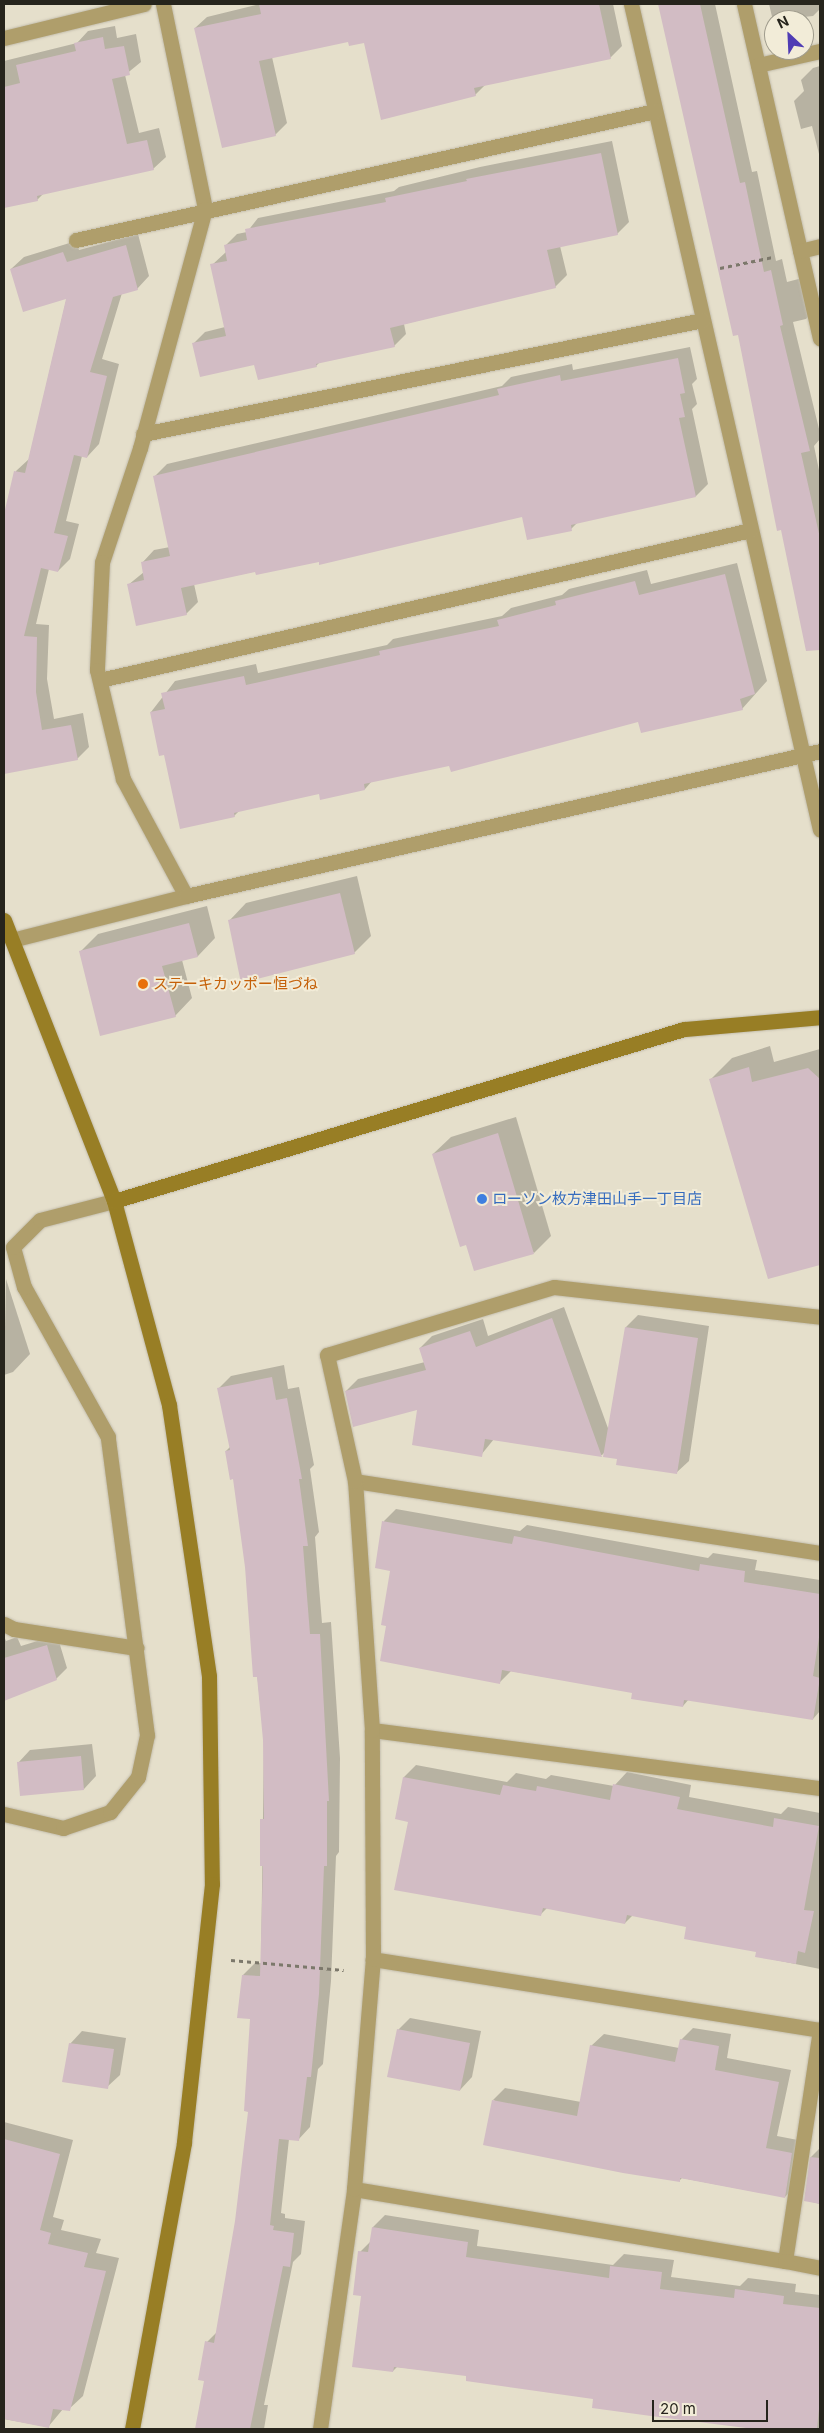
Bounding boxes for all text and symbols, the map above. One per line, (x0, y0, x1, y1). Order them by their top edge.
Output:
north arrow (764, 10, 814, 60)
text: N (774, 12, 791, 32)
place label: ステーキカッポー恒づね (153, 975, 318, 993)
marker: ステーキカッポー恒づね (137, 978, 149, 990)
place label: ローソン枚方津田山手一丁目店 (492, 1190, 702, 1208)
marker: ローソン枚方津田山手一丁目店 (476, 1193, 488, 1205)
scale bar (654, 2390, 770, 2422)
text: 20 m (660, 2399, 696, 2418)

